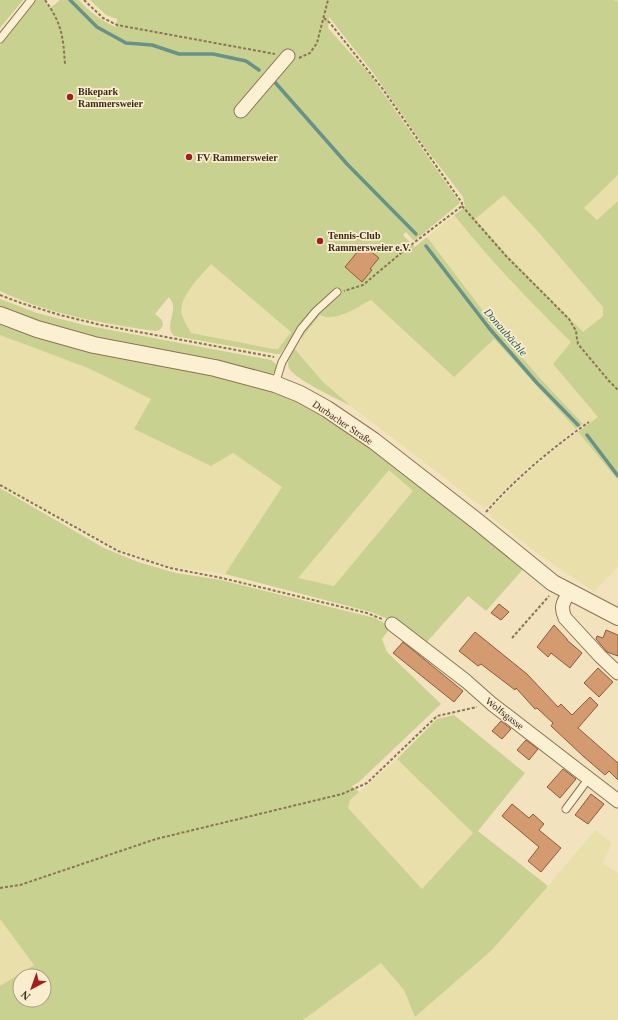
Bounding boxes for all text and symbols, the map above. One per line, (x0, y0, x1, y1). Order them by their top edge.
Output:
place label: Bikepark Rammersweier (78, 86, 144, 109)
marker: Bikepark Rammersweier (65, 92, 75, 102)
marker: FV Rammersweier (184, 152, 194, 162)
place label: FV Rammersweier (197, 152, 278, 163)
place label: Tennis-Club Rammersweier e.V. (328, 230, 411, 253)
marker: Tennis-Club Rammersweier e.V. (315, 236, 325, 246)
water label: Donaubächle (481, 305, 530, 358)
street label: Durbacher Straße (311, 398, 375, 447)
street label: Wolfsgasse (483, 695, 526, 732)
north arrow (12, 968, 52, 1008)
text: N (18, 988, 32, 1003)

